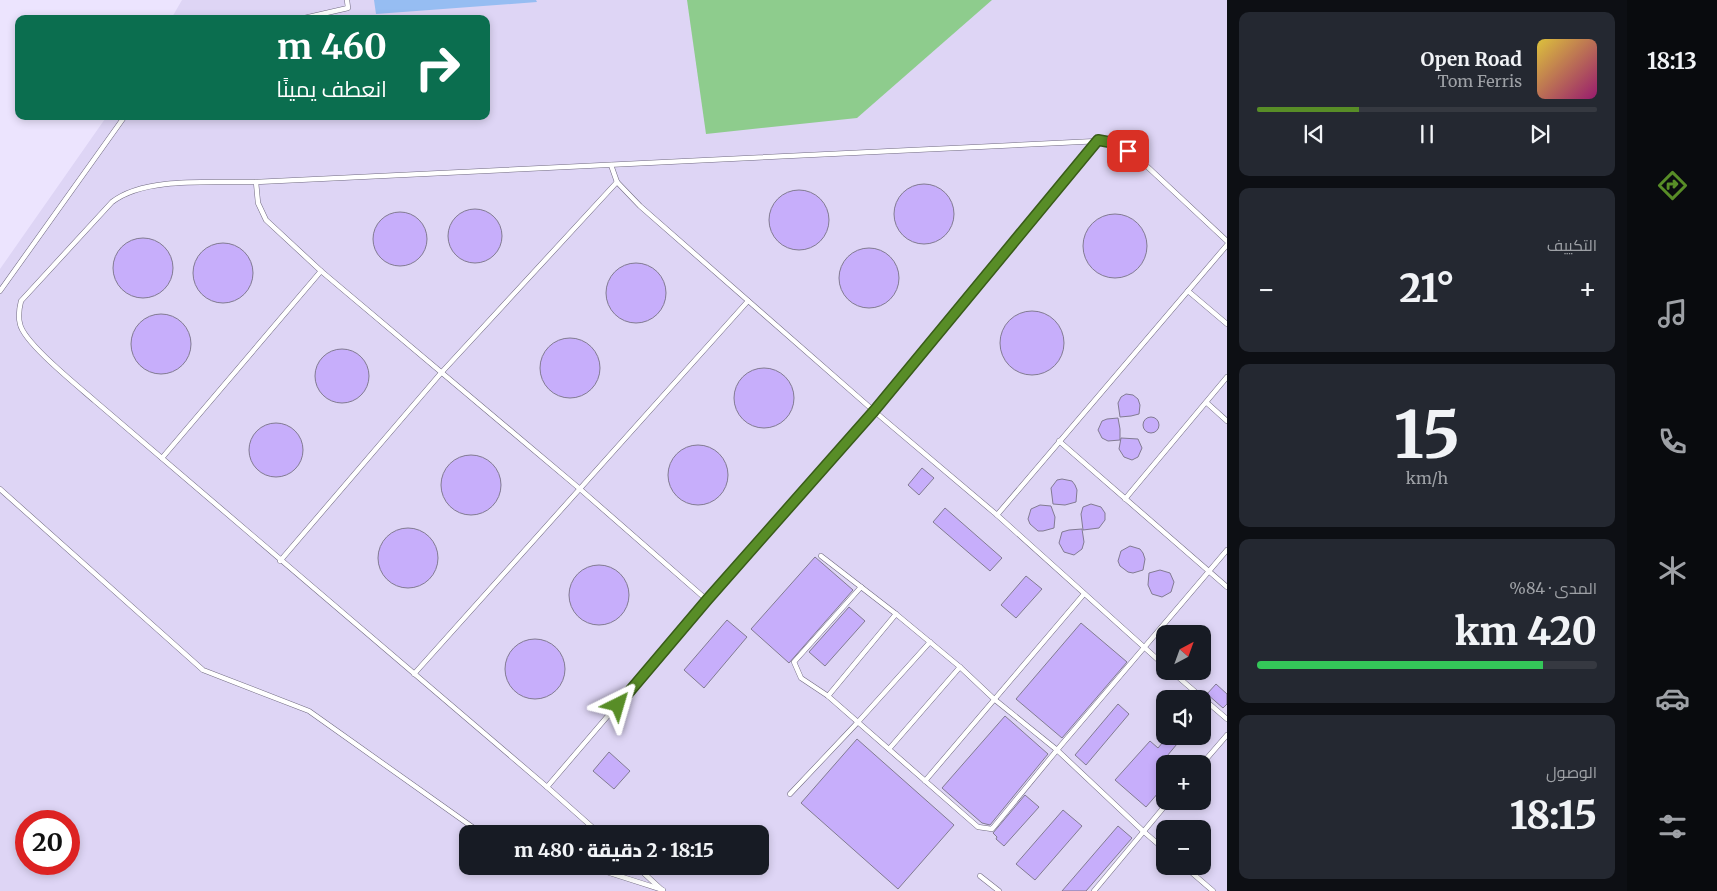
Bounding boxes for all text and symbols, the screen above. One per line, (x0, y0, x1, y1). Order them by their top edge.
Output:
text: 460 m (277, 25, 387, 69)
icon: right (405, 35, 470, 100)
text: Open Road (1420, 47, 1522, 71)
text: 18:13 (1647, 47, 1697, 75)
text: Tom Ferris (1437, 71, 1522, 91)
text: انعطف يمينًا (276, 75, 387, 103)
icon: previous (1300, 120, 1328, 148)
icon: pause (1413, 120, 1441, 148)
icon: next (1526, 120, 1554, 148)
pin (1107, 130, 1149, 172)
icon: arrive (1114, 137, 1142, 165)
icon: directions (1655, 168, 1690, 203)
text: التكييف (1547, 235, 1597, 255)
text: 21° (1399, 265, 1455, 312)
text: − (1257, 271, 1276, 307)
text: + (1578, 271, 1597, 307)
icon: music (1655, 296, 1690, 331)
text: 15 (1394, 394, 1460, 476)
icon: phone (1655, 424, 1690, 459)
text: km/h (1406, 468, 1448, 488)
icon: climate (1655, 553, 1690, 588)
text: المدى · 84% (1509, 578, 1597, 598)
text: 420 km (1455, 608, 1597, 655)
north arrow (1156, 625, 1211, 680)
map controls (1156, 625, 1211, 875)
position arrow (591, 678, 643, 730)
icon: car (1655, 681, 1690, 716)
button: sound (1156, 690, 1211, 745)
button: + (1156, 755, 1211, 810)
text: الوصول (1546, 762, 1597, 782)
text: 18:15 (1510, 792, 1597, 839)
icon: filters (1655, 809, 1690, 844)
speed limit sign: 20 (15, 810, 80, 875)
button: − (1156, 820, 1211, 875)
text: 18:15 · 2 دقيقة · 480 m (514, 838, 714, 862)

